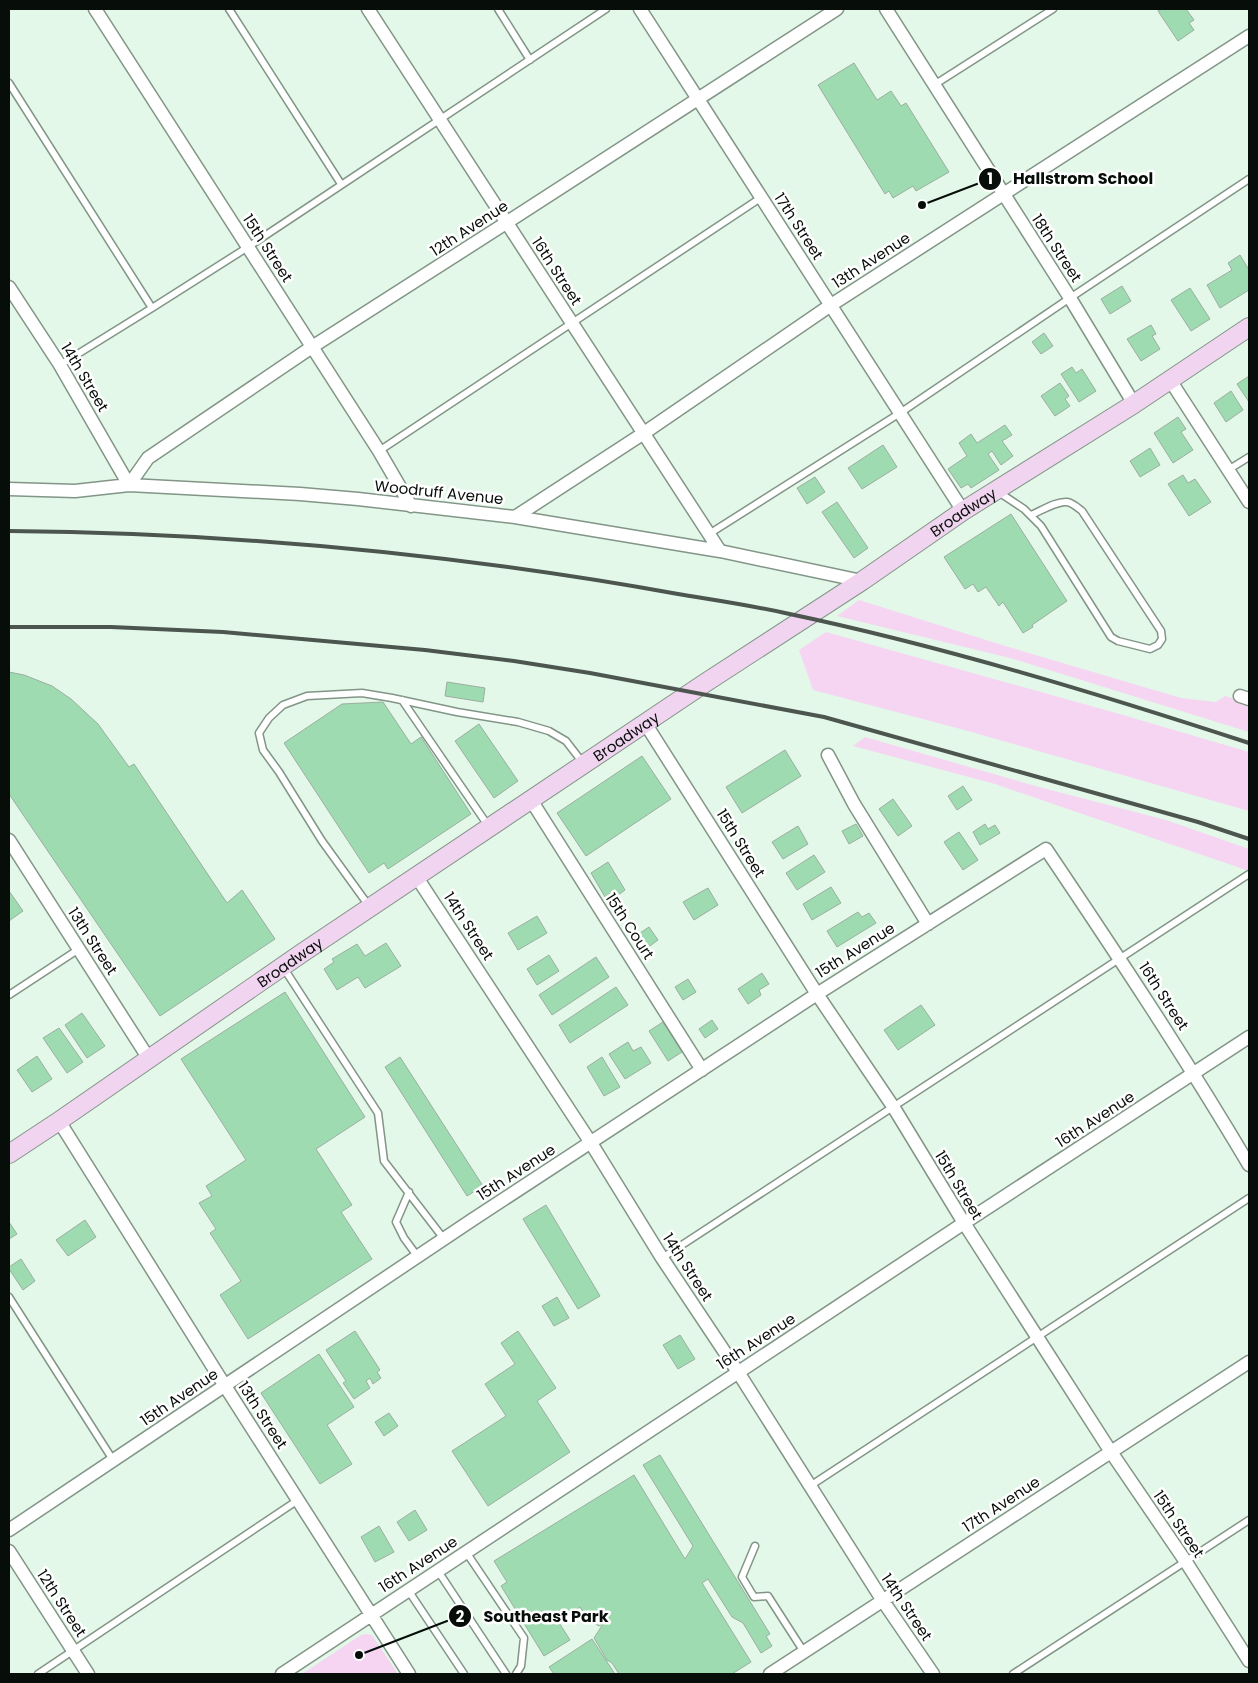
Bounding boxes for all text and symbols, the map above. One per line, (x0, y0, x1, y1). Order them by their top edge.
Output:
callout: Hallstrom School (978, 163, 1163, 194)
text: Hallstrom School (1013, 167, 1153, 190)
text: 1 (987, 168, 993, 189)
street label: 17th Street (770, 188, 828, 264)
street label: 12th Avenue (426, 195, 512, 261)
street label: 15th Street (238, 210, 298, 286)
street label: 18th Street (1027, 210, 1087, 286)
street label: 13th Avenue (828, 227, 914, 293)
street label: 16th Street (527, 233, 587, 309)
street label: 14th Street (56, 338, 114, 416)
street label: Woodruff Avenue (374, 475, 504, 509)
street label: Broadway (926, 482, 1001, 541)
street label: Broadway (588, 706, 663, 766)
street label: 15th Street (712, 805, 770, 881)
street label: 14th Street (439, 888, 499, 964)
street label: 15th Court (601, 889, 659, 963)
street label: 13th Street (63, 903, 123, 979)
street label: 15th Avenue (811, 917, 899, 983)
street label: Broadway (252, 931, 327, 992)
street label: 16th Street (1134, 958, 1194, 1034)
street label: 16th Avenue (1052, 1086, 1138, 1152)
street label: 15th Avenue (473, 1139, 559, 1205)
street label: 15th Street (930, 1146, 988, 1224)
street label: 14th Street (658, 1229, 718, 1305)
street label: 16th Avenue (713, 1308, 799, 1374)
street label: 15th Avenue (136, 1363, 222, 1431)
street label: 13th Street (233, 1377, 293, 1453)
street label: 17th Avenue (958, 1471, 1044, 1537)
street label: 15th Street (1149, 1486, 1209, 1562)
street label: 16th Avenue (375, 1531, 461, 1597)
street label: 12th Street (32, 1565, 92, 1641)
street label: 14th Street (877, 1569, 937, 1645)
callout: Southeast Park (448, 1601, 618, 1632)
text: Southeast Park (483, 1605, 609, 1628)
text: 2 (456, 1606, 465, 1627)

